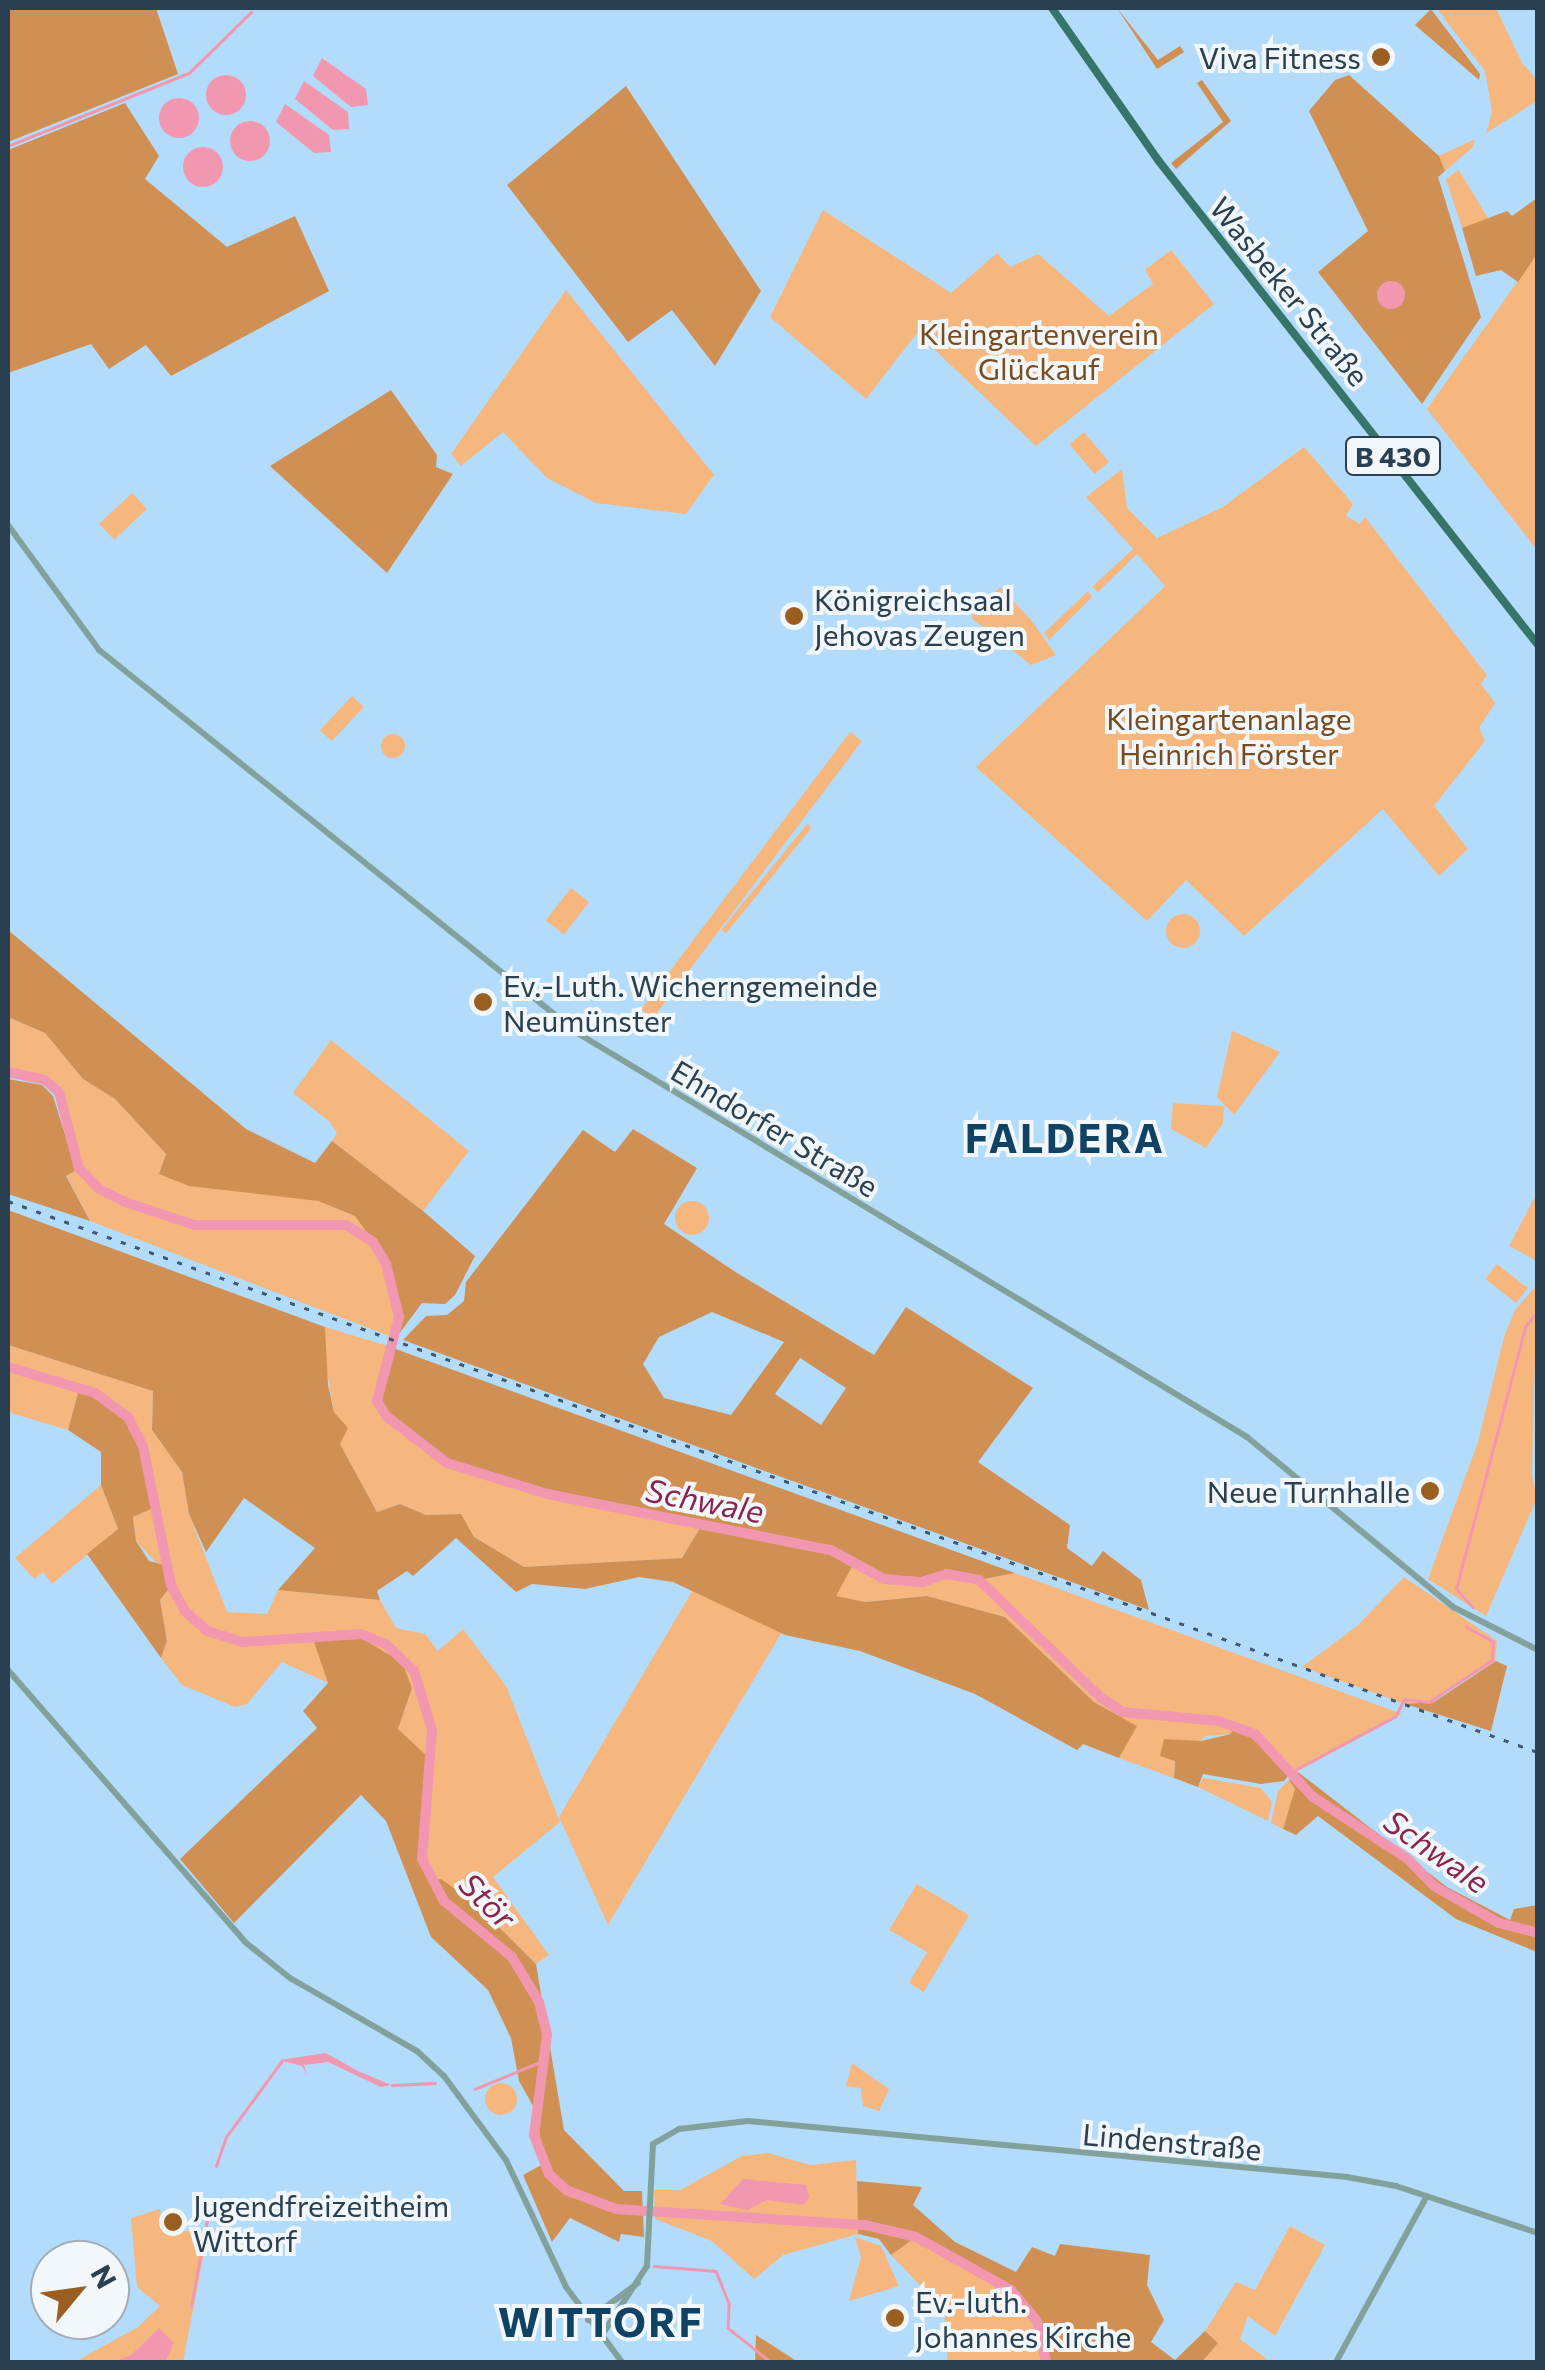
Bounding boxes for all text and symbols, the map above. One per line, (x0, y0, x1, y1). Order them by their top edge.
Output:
place label: Viva Fitness (1199, 39, 1361, 75)
marker: Viva Fitness (1370, 46, 1392, 68)
street label: Wasbeker Straße (1203, 190, 1377, 392)
park label: Kleingartenverein Glückauf (919, 315, 1159, 386)
road number: B 430 (1343, 433, 1443, 479)
place label: Königreichsaal Jehovas Zeugen (814, 581, 1025, 652)
marker: Königreichsaal Jehovas Zeugen (783, 605, 805, 627)
park label: Kleingartenanlage Heinrich Förster (1106, 700, 1352, 770)
place label: Ev.-Luth. Wicherngemeinde Neumünster (503, 967, 877, 1038)
marker: Ev.-Luth. Wicherngemeinde Neumünster (472, 991, 494, 1013)
street label: Ehndorfer Straße (665, 1052, 885, 1204)
district label: FALDERA (965, 1113, 1165, 1161)
water label: Schwale (643, 1470, 767, 1530)
place label: Neue Turnhalle (1207, 1473, 1410, 1509)
marker: Neue Turnhalle (1419, 1480, 1441, 1502)
water label: Schwale (1377, 1801, 1497, 1901)
water label: Stör (452, 1864, 524, 1936)
street label: Lindenstraße (1081, 2115, 1263, 2167)
place label: Jugendfreizeitheim Wittorf (193, 2187, 449, 2258)
marker: Jugendfreizeitheim Wittorf (162, 2211, 184, 2233)
north arrow (30, 2240, 130, 2340)
text: N (85, 2259, 124, 2294)
place label: Ev.-luth. Johannes Kirche (915, 2283, 1131, 2354)
district label: WITTORF (498, 2297, 704, 2345)
marker: Ev.-luth. Johannes Kirche (884, 2307, 906, 2329)

